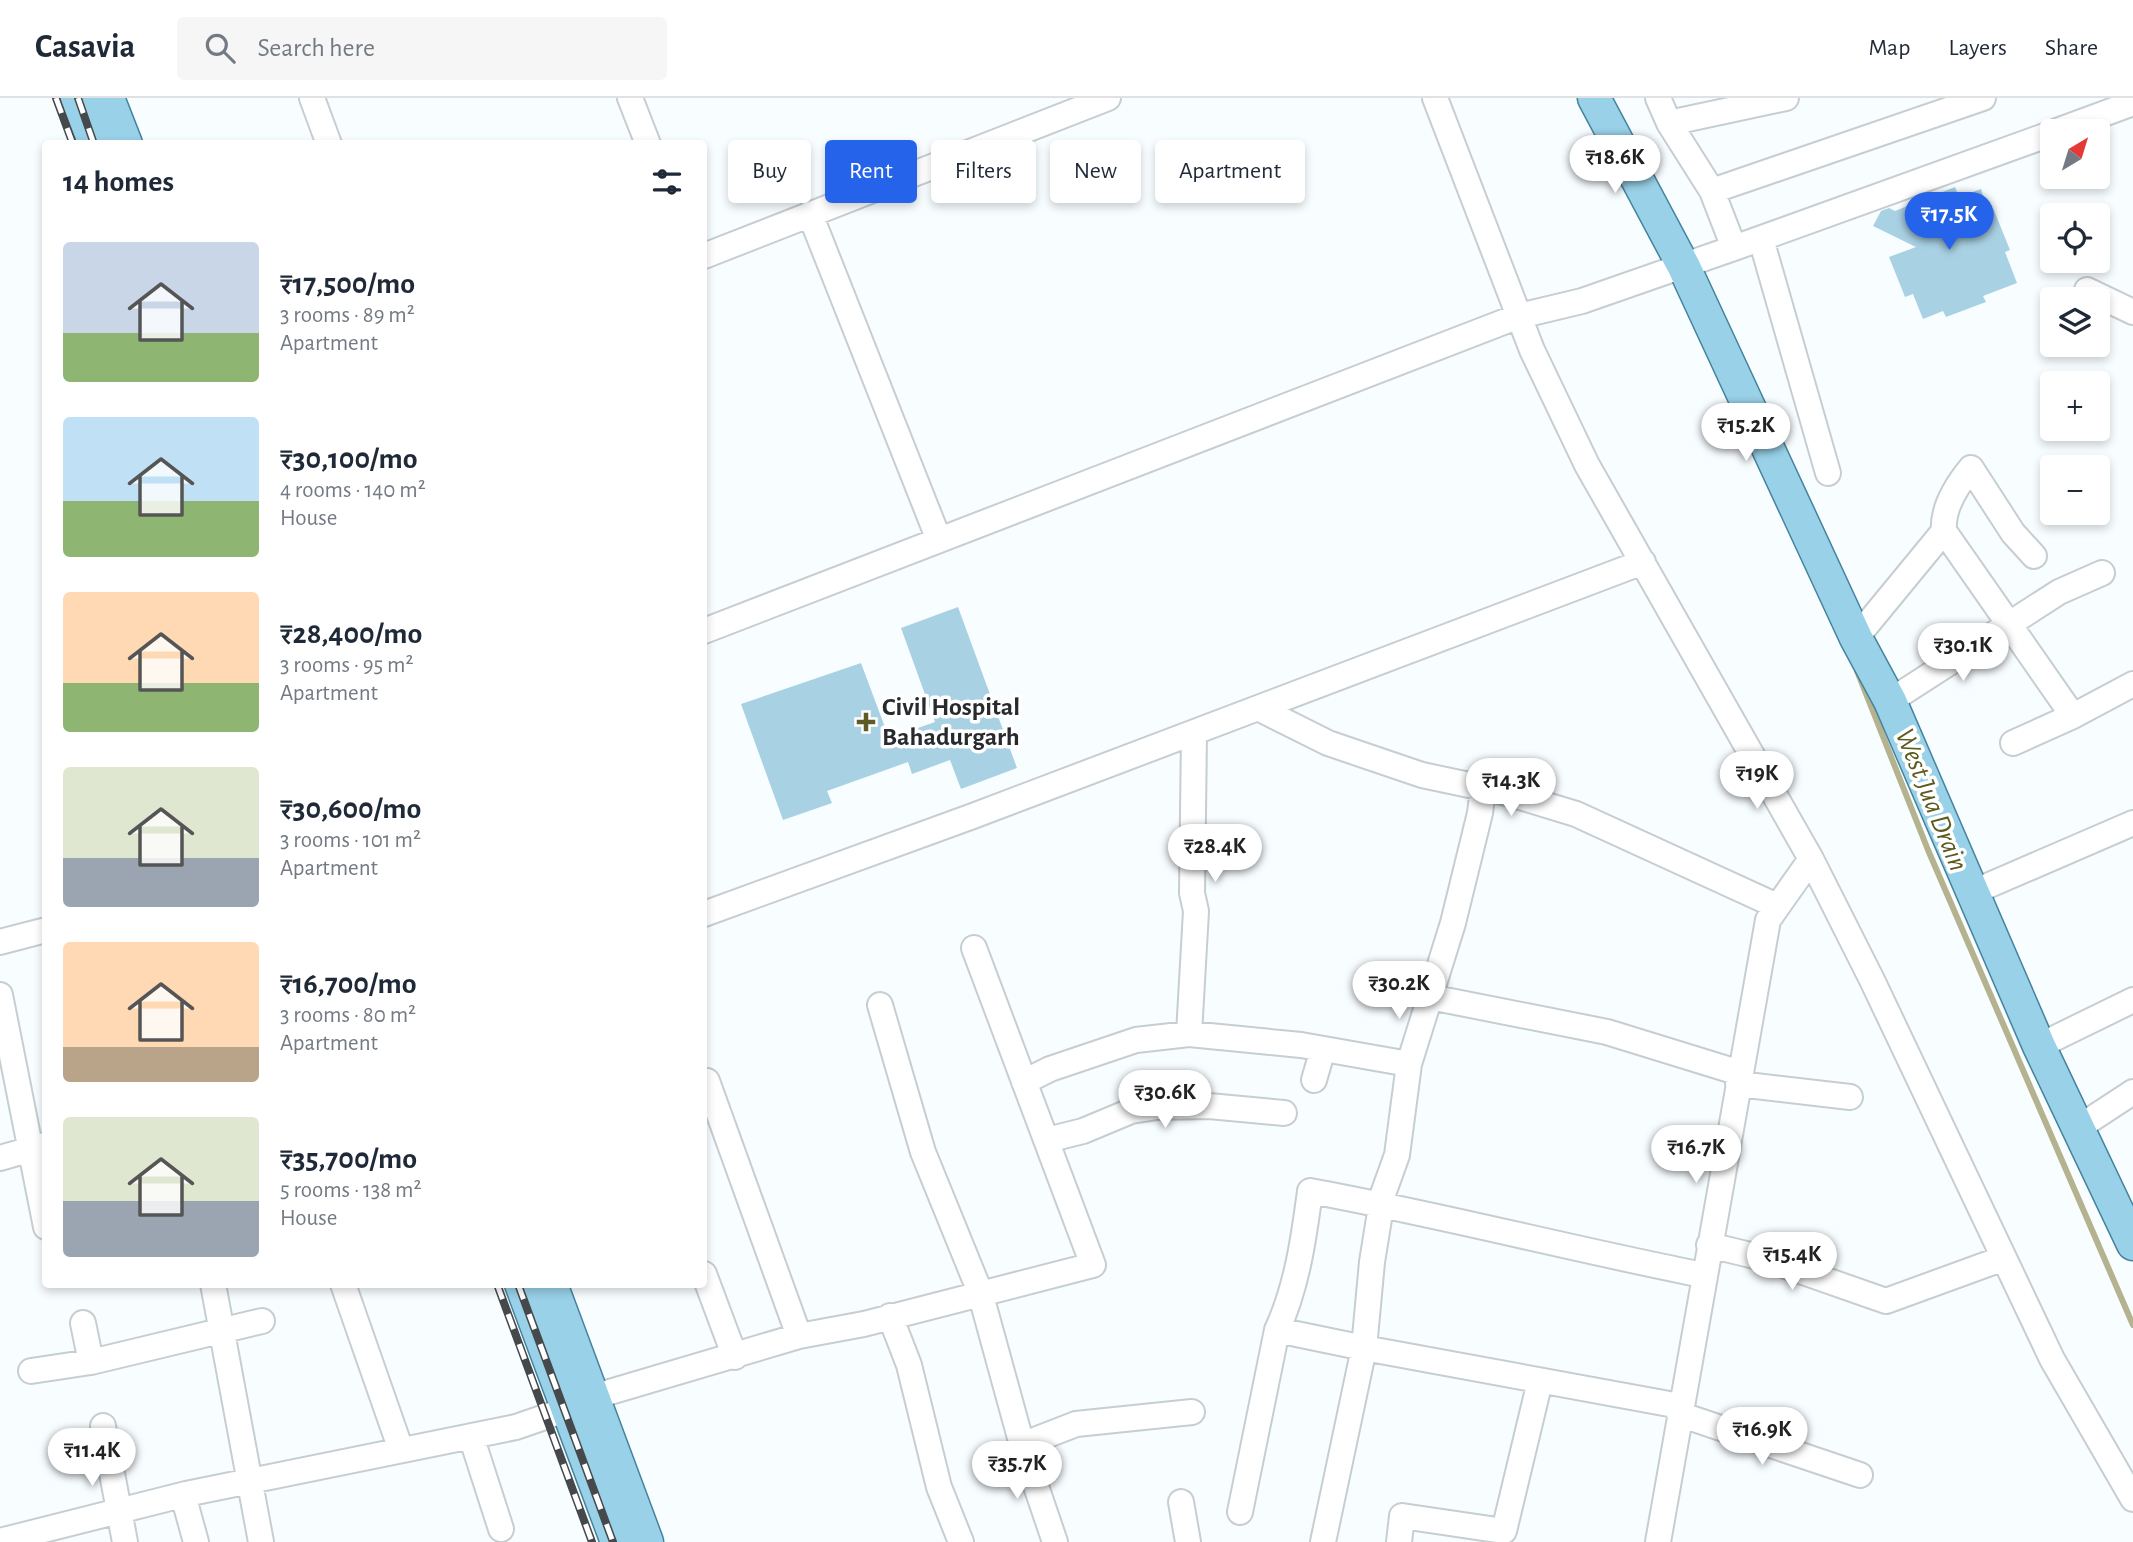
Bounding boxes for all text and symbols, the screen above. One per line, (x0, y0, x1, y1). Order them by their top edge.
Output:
search box (177, 17, 667, 80)
icon: search (201, 29, 239, 67)
text: Casavia (35, 31, 135, 64)
text: Search here (257, 35, 375, 61)
text: Map (1868, 36, 1910, 60)
text: Layers (1948, 36, 2007, 60)
text: Share (2045, 36, 2098, 60)
north arrow (2040, 119, 2110, 189)
map controls (2040, 119, 2110, 525)
pin: ₹18.6K (1558, 136, 1672, 195)
chip: Buy (728, 140, 811, 203)
chip: Rent (825, 140, 917, 203)
chip: Filters (931, 140, 1036, 203)
chip: New (1050, 140, 1141, 203)
chip: Apartment (1155, 140, 1305, 203)
text: ₹18.6K (1585, 146, 1645, 169)
icon: filters (648, 163, 686, 201)
text: 14 homes (63, 167, 174, 197)
pin: ₹17.5K (1892, 192, 2006, 252)
text: ₹17.5K (1921, 203, 1977, 226)
button: locate (2040, 203, 2110, 273)
text: ₹17,500/mo (280, 269, 415, 299)
icon: home (119, 270, 203, 354)
button: layers (2040, 287, 2110, 357)
text: 3 rooms · 89 m² (280, 304, 415, 327)
text: Apartment (280, 332, 378, 355)
button: + (2040, 371, 2110, 441)
pin: ₹15.2K (1689, 404, 1803, 463)
text: ₹15.2K (1717, 414, 1775, 437)
text: ₹30,100/mo (280, 444, 418, 474)
icon: home (119, 445, 203, 529)
button: − (2040, 455, 2110, 525)
text: 4 rooms · 140 m² (280, 479, 426, 502)
text: House (280, 507, 337, 530)
text: ₹28,400/mo (280, 619, 422, 649)
icon: home (119, 620, 203, 704)
pin: ₹30.1K (1906, 624, 2020, 683)
text: ₹30.1K (1934, 634, 1992, 657)
text: 3 rooms · 95 m² (280, 654, 413, 677)
text: Apartment (280, 682, 378, 705)
place label: Civil Hospital Bahadurgarh (882, 694, 1020, 750)
marker: Civil Hospital Bahadurgarh (856, 712, 876, 732)
water label: West Jua Drain (1890, 725, 1972, 875)
pin: ₹19K (1716, 752, 1798, 811)
pin: ₹14.3K (1454, 758, 1568, 818)
text: ₹19K (1736, 762, 1778, 785)
text: ₹14.3K (1482, 769, 1540, 792)
text: ₹30,600/mo (280, 794, 421, 824)
icon: home (119, 795, 203, 879)
pin: ₹28.4K (1158, 824, 1272, 884)
text: 3 rooms · 101 m² (280, 829, 421, 852)
text: ₹28.4K (1184, 835, 1246, 858)
text: Apartment (280, 857, 378, 880)
pin: ₹30.2K (1342, 962, 1456, 1021)
text: ₹16,700/mo (280, 969, 417, 999)
icon: home (119, 970, 203, 1054)
text: ₹30.2K (1368, 972, 1430, 995)
text: 3 rooms · 80 m² (280, 1004, 416, 1027)
text: Apartment (280, 1032, 378, 1055)
pin: ₹30.6K (1108, 1070, 1222, 1130)
text: ₹30.6K (1134, 1081, 1196, 1104)
pin: ₹16.7K (1639, 1126, 1753, 1185)
text: ₹16.7K (1667, 1136, 1725, 1159)
text: ₹35,700/mo (280, 1144, 417, 1174)
icon: home (119, 1145, 203, 1229)
text: 5 rooms · 138 m² (280, 1179, 421, 1202)
text: House (280, 1207, 337, 1230)
pin: ₹15.4K (1735, 1232, 1849, 1292)
text: ₹15.4K (1763, 1243, 1821, 1266)
pin: ₹16.9K (1705, 1408, 1819, 1467)
text: ₹16.9K (1733, 1418, 1791, 1441)
pin: ₹11.4K (35, 1428, 149, 1488)
text: ₹11.4K (64, 1439, 120, 1462)
pin: ₹35.7K (960, 1442, 1074, 1501)
text: ₹35.7K (988, 1452, 1046, 1475)

